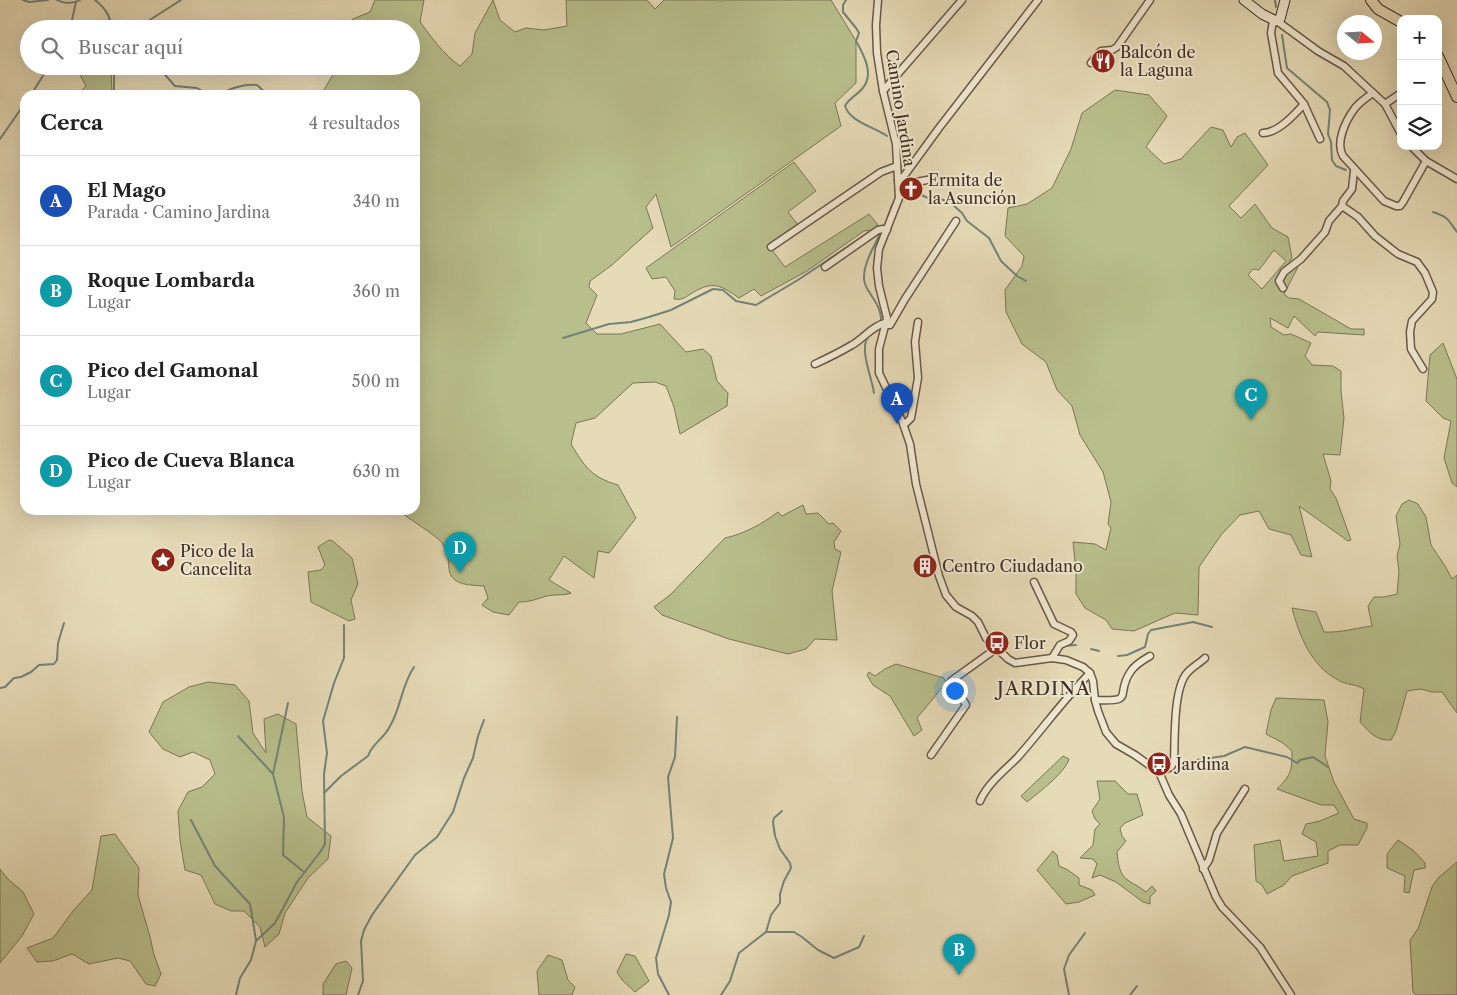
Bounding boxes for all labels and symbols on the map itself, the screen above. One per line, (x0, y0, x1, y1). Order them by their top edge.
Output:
north arrow (1337, 15, 1382, 60)
place label: Balcón de la Laguna (1120, 42, 1196, 80)
street label: Camino Jardina (882, 48, 920, 168)
restaurant icon: Balcón de la Laguna (1090, 48, 1116, 74)
place label: Ermita de la Asunción (928, 170, 1016, 208)
church icon: Ermita de la Asunción (898, 176, 924, 202)
pin: C (1235, 379, 1267, 420)
pin: A (881, 383, 913, 424)
pin: D (444, 532, 476, 573)
place label: Pico de la Cancelita (180, 541, 255, 579)
place icon: Pico de la Cancelita (150, 547, 176, 573)
building icon: Centro Ciudadano (912, 553, 938, 579)
place label: Centro Ciudadano (942, 556, 1083, 576)
bus stop icon: Flor (984, 630, 1010, 656)
place label: Flor (1014, 633, 1046, 653)
district label: JARDINA (994, 677, 1091, 700)
your location (942, 678, 968, 704)
bus stop icon: Jardina (1146, 751, 1172, 777)
place label: Jardina (1173, 754, 1230, 774)
pin: B (943, 934, 975, 975)

